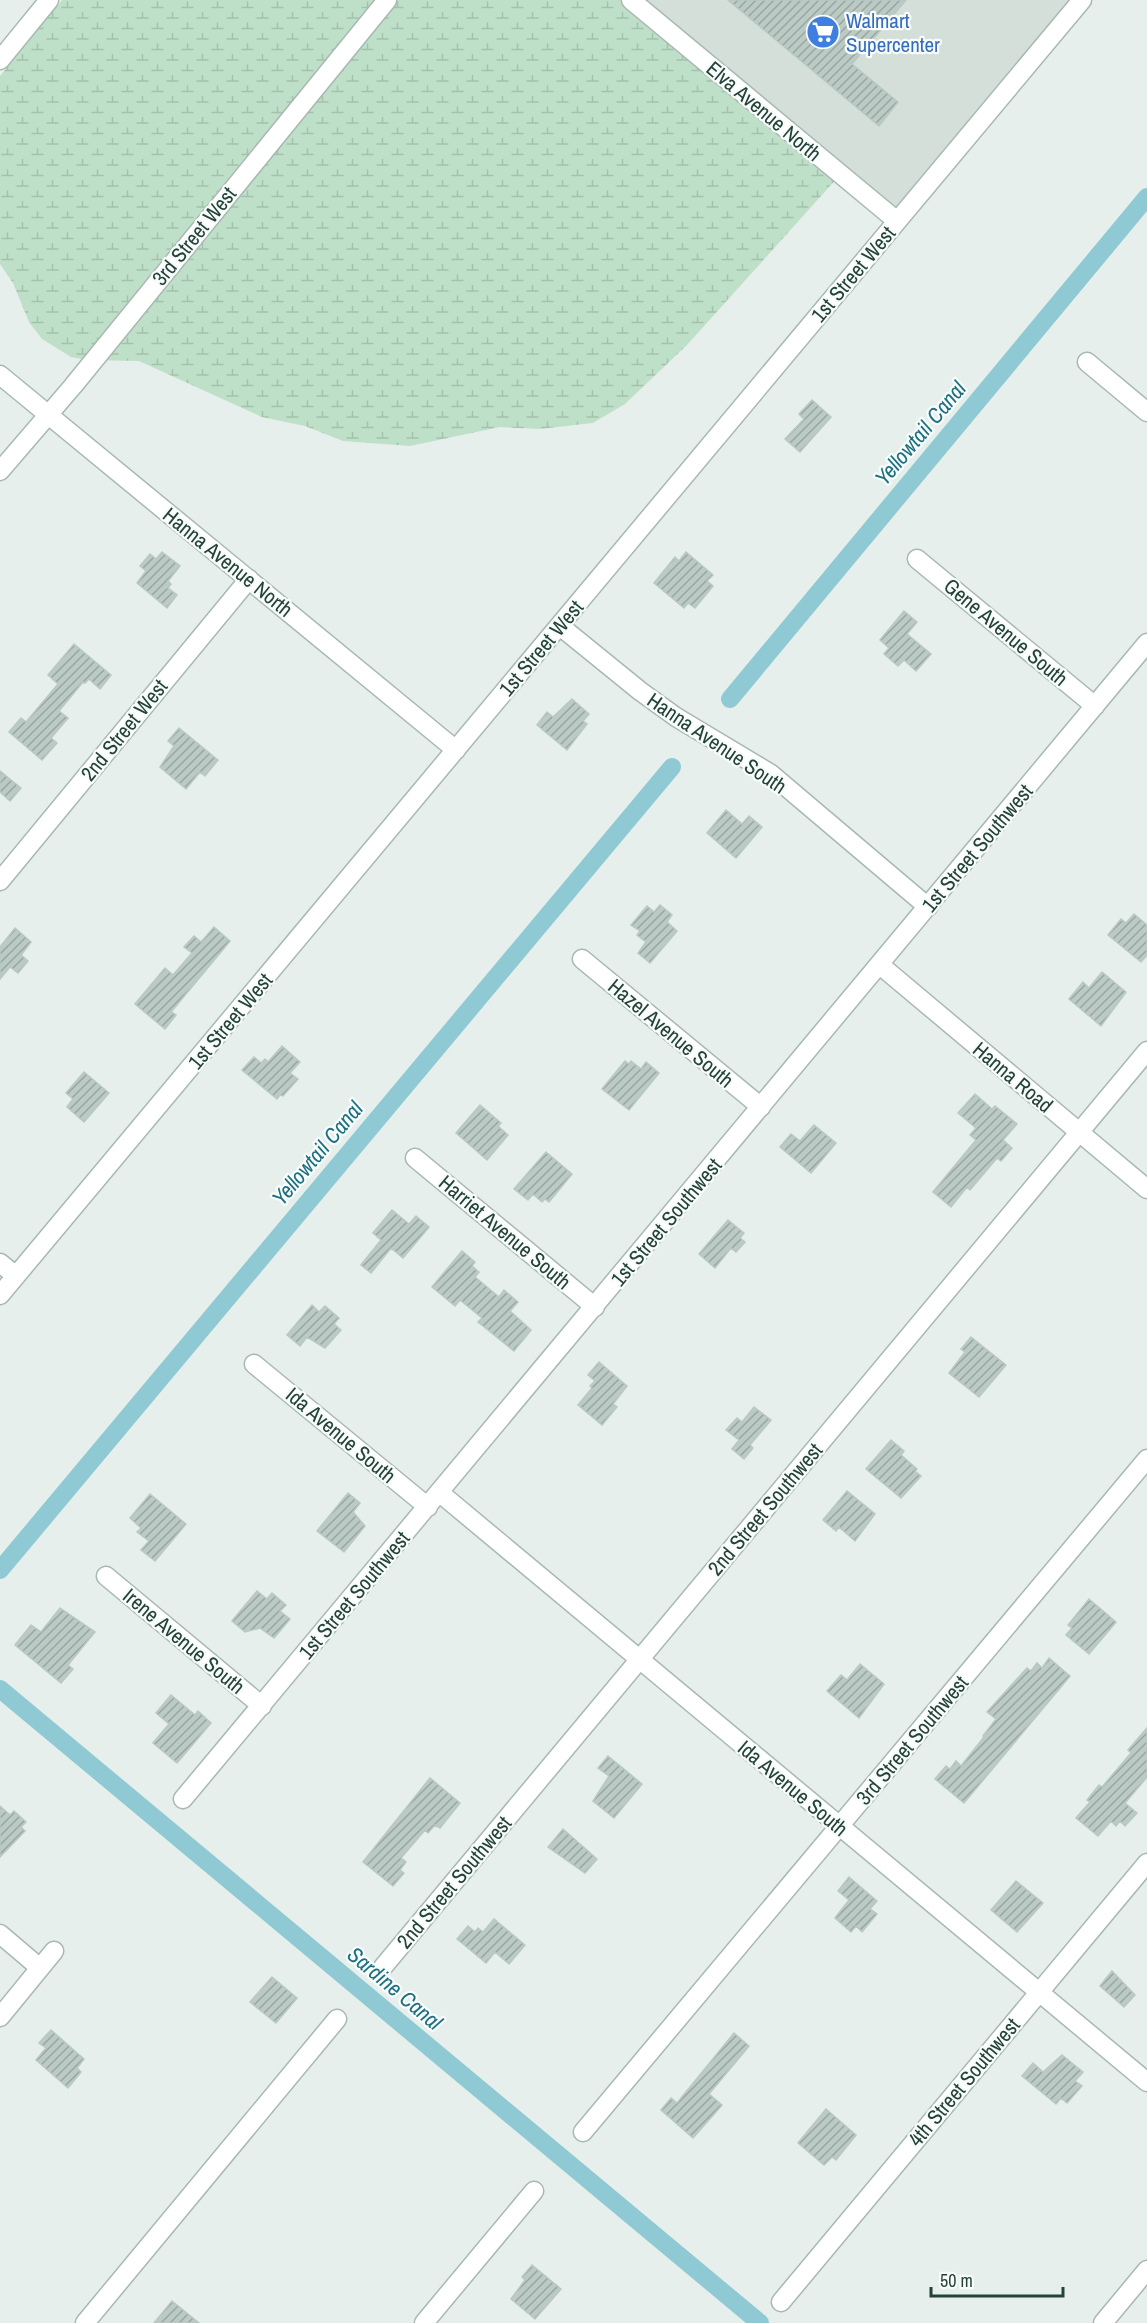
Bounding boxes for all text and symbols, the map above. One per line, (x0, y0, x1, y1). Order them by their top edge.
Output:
place label: Walmart Supercenter (846, 6, 940, 59)
supermarket icon: Walmart Supercenter (805, 14, 841, 50)
street label: Elva Avenue North (700, 54, 828, 168)
street label: 3rd Street West (145, 180, 243, 291)
street label: 1st Street West (804, 220, 902, 328)
water label: Yellowtail Canal (868, 374, 973, 491)
street label: Hanna Avenue North (157, 501, 299, 623)
street label: Gene Avenue South (938, 571, 1074, 693)
street label: 1st Street West (492, 594, 590, 702)
street label: 2nd Street West (74, 673, 174, 787)
street label: Hanna Avenue South (642, 686, 792, 800)
street label: 1st Street Southwest (915, 778, 1039, 918)
street label: 1st Street West (181, 967, 279, 1075)
street label: Hazel Avenue South (602, 972, 740, 1094)
street label: Hanna Road (967, 1035, 1059, 1119)
water label: Yellowtail Canal (265, 1094, 370, 1211)
street label: 1st Street Southwest (604, 1152, 728, 1292)
street label: Harriet Avenue South (433, 1168, 577, 1296)
street label: Ida Avenue South (280, 1380, 402, 1490)
street label: 2nd Street Southwest (701, 1436, 829, 1581)
street label: 1st Street Southwest (292, 1525, 416, 1665)
street label: Irene Avenue South (117, 1581, 251, 1701)
street label: 3rd Street Southwest (849, 1669, 975, 1811)
street label: Ida Avenue South (732, 1733, 854, 1843)
street label: 2nd Street Southwest (390, 1809, 518, 1954)
water label: Sardine Canal (341, 1939, 450, 2037)
street label: 4th Street Southwest (902, 2011, 1027, 2153)
scale bar (931, 2260, 1063, 2298)
text: 50 m (940, 2268, 973, 2293)

